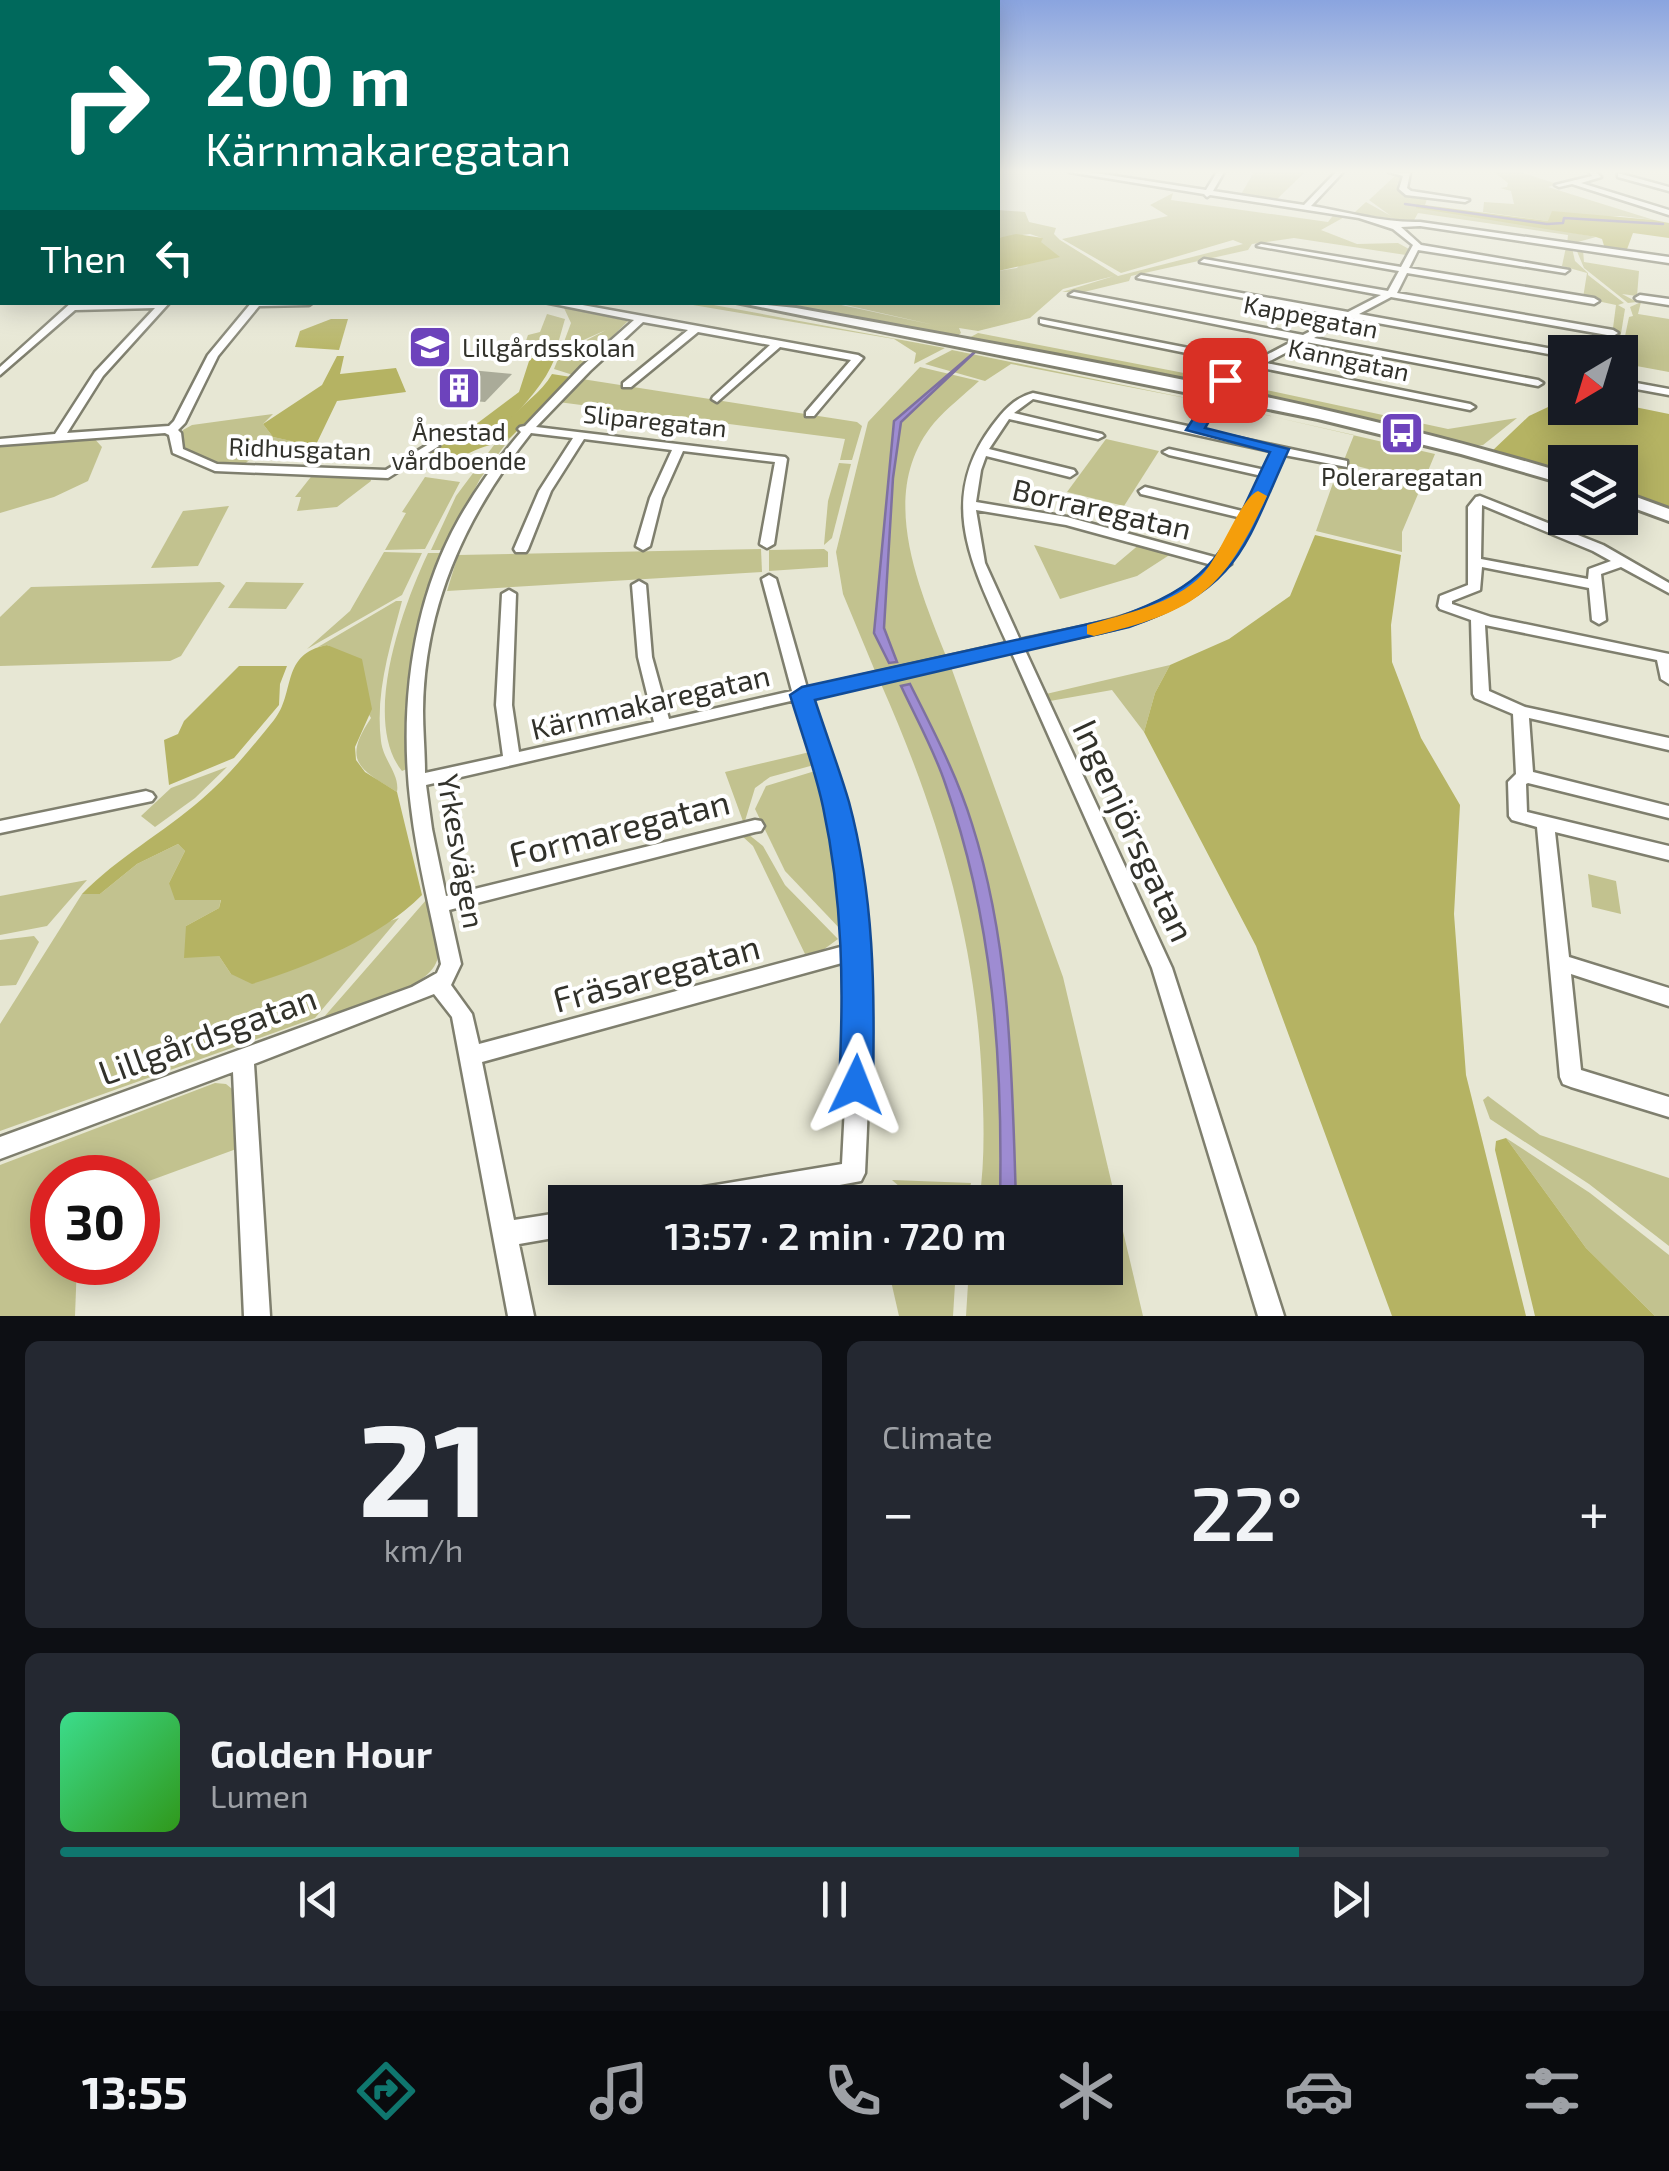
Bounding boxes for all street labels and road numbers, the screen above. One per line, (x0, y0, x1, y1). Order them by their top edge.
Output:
street label: Kappegatan (1241, 288, 1381, 344)
street label: Kanngatan (1286, 332, 1412, 386)
street label: Sliparegatan (582, 398, 728, 442)
street label: Ridhusgatan (228, 431, 372, 465)
street label: Borraregatan (1009, 470, 1195, 546)
street label: Kärnmakaregatan (527, 656, 773, 746)
street label: Ingenjörsgatan (1065, 712, 1205, 948)
street label: Yrkesvägen (431, 771, 493, 931)
street label: Formaregatan (504, 779, 734, 875)
street label: Fräsaregatan (548, 924, 764, 1020)
street label: Lillgårdsgatan (92, 975, 322, 1093)

